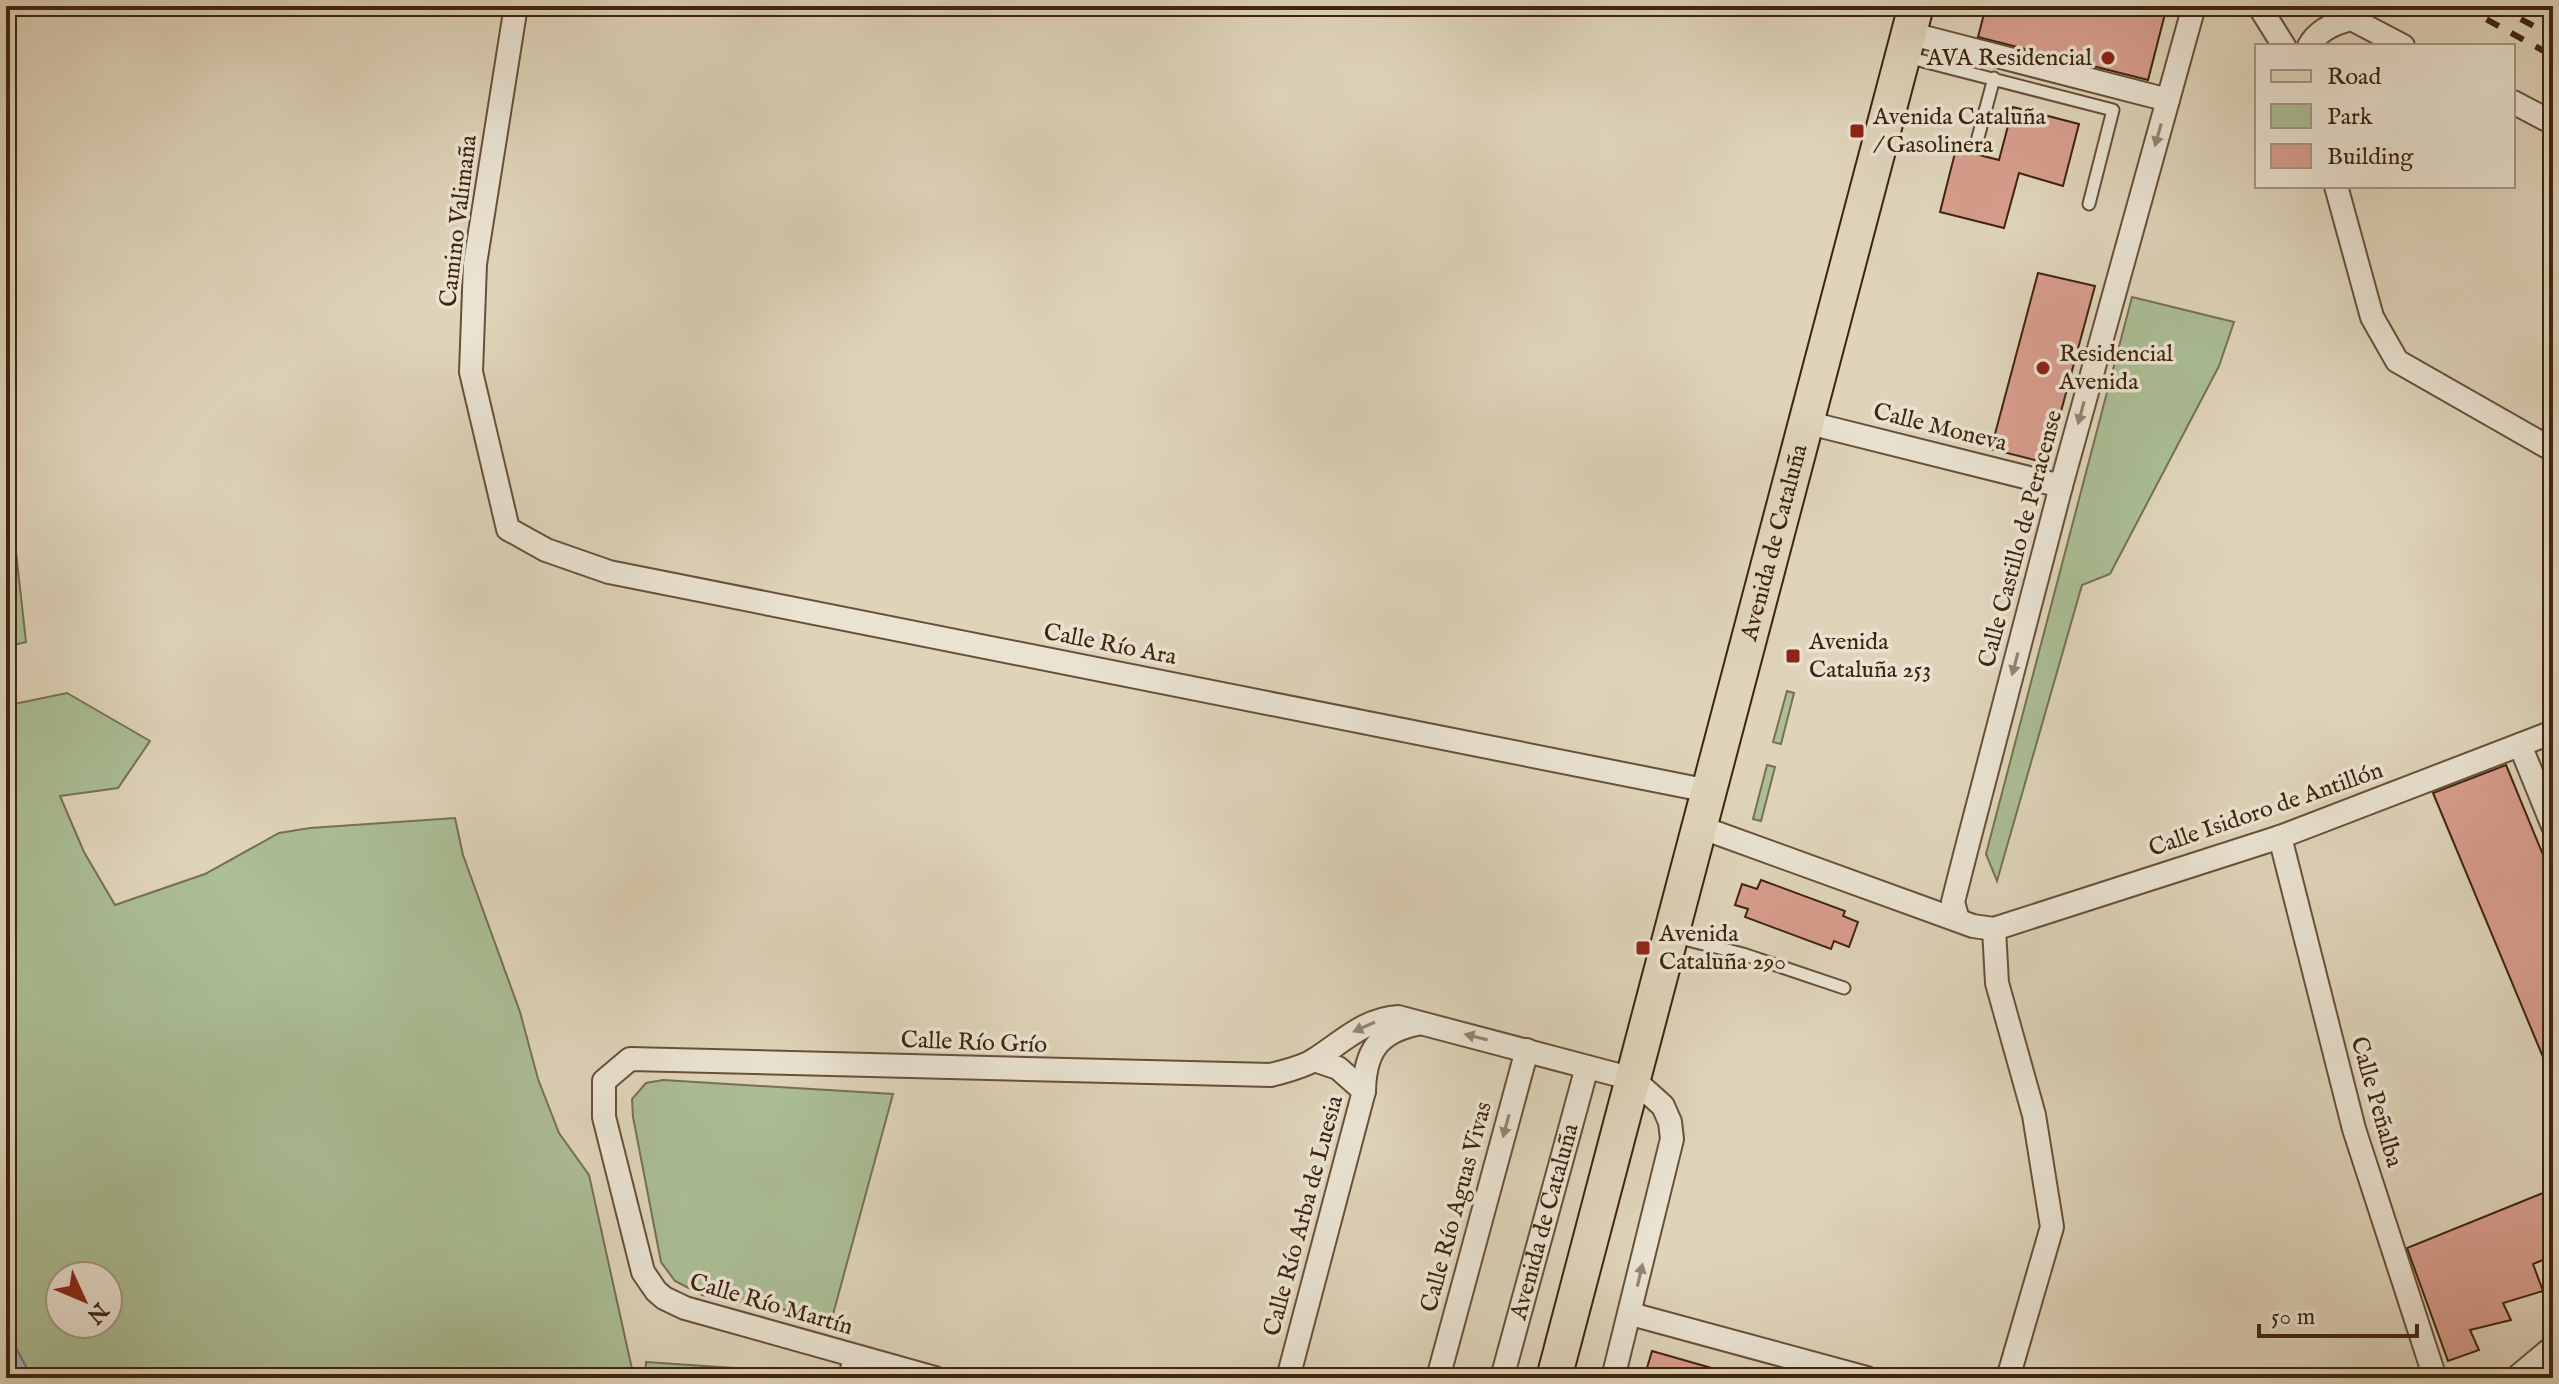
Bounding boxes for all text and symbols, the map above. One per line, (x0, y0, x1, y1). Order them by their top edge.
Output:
place label: AVA Residencial (1926, 43, 2092, 74)
legend (2255, 44, 2515, 188)
marker: AVA Residencial (2099, 49, 2117, 67)
text: Road (2327, 62, 2381, 93)
place label: Avenida Cataluña / Gasolinera (1872, 102, 2047, 161)
text: Park (2327, 102, 2373, 133)
marker: Avenida Cataluña / Gasolinera (1848, 122, 1866, 140)
one-way arrow (2151, 123, 2164, 147)
street label: Camino Valimaña (433, 133, 485, 309)
text: Building (2327, 142, 2414, 173)
place label: Residencial Avenida (2058, 339, 2174, 398)
marker: Residencial Avenida (2034, 359, 2052, 377)
street label: Calle Moneva (1870, 396, 2011, 460)
one-way arrow (2074, 401, 2087, 425)
street label: Calle Castillo de Peracense (1972, 407, 2070, 671)
street label: Avenida de Cataluña (1733, 440, 1815, 645)
street label: Calle Río Ara (1041, 617, 1180, 673)
place label: Avenida Cataluña 253 (1808, 627, 1931, 686)
marker: Avenida Cataluña 253 (1784, 647, 1802, 665)
one-way arrow (2008, 651, 2020, 676)
street label: Calle Isidoro de Antillón (2145, 755, 2387, 865)
place label: Avenida Cataluña 290 (1658, 919, 1786, 978)
marker: Avenida Cataluña 290 (1634, 939, 1652, 957)
one-way arrow (1352, 1021, 1376, 1034)
street label: Calle Río Grío (900, 1025, 1048, 1061)
one-way arrow (1464, 1031, 1489, 1043)
street label: Calle Peñalba (2343, 1033, 2410, 1171)
street label: Calle Río Arba de Luesia (1257, 1092, 1351, 1340)
street label: Calle Río Aguas Vivas (1414, 1098, 1500, 1316)
one-way arrow (1500, 1113, 1512, 1138)
street label: Avenida de Cataluña (1503, 1120, 1586, 1324)
north arrow (44, 1260, 124, 1340)
one-way arrow (1634, 1263, 1647, 1288)
street label: Calle Río Martín (686, 1267, 857, 1343)
scale bar (2259, 1288, 2417, 1338)
text: N (80, 1295, 114, 1329)
text: 50 m (2271, 1302, 2315, 1333)

